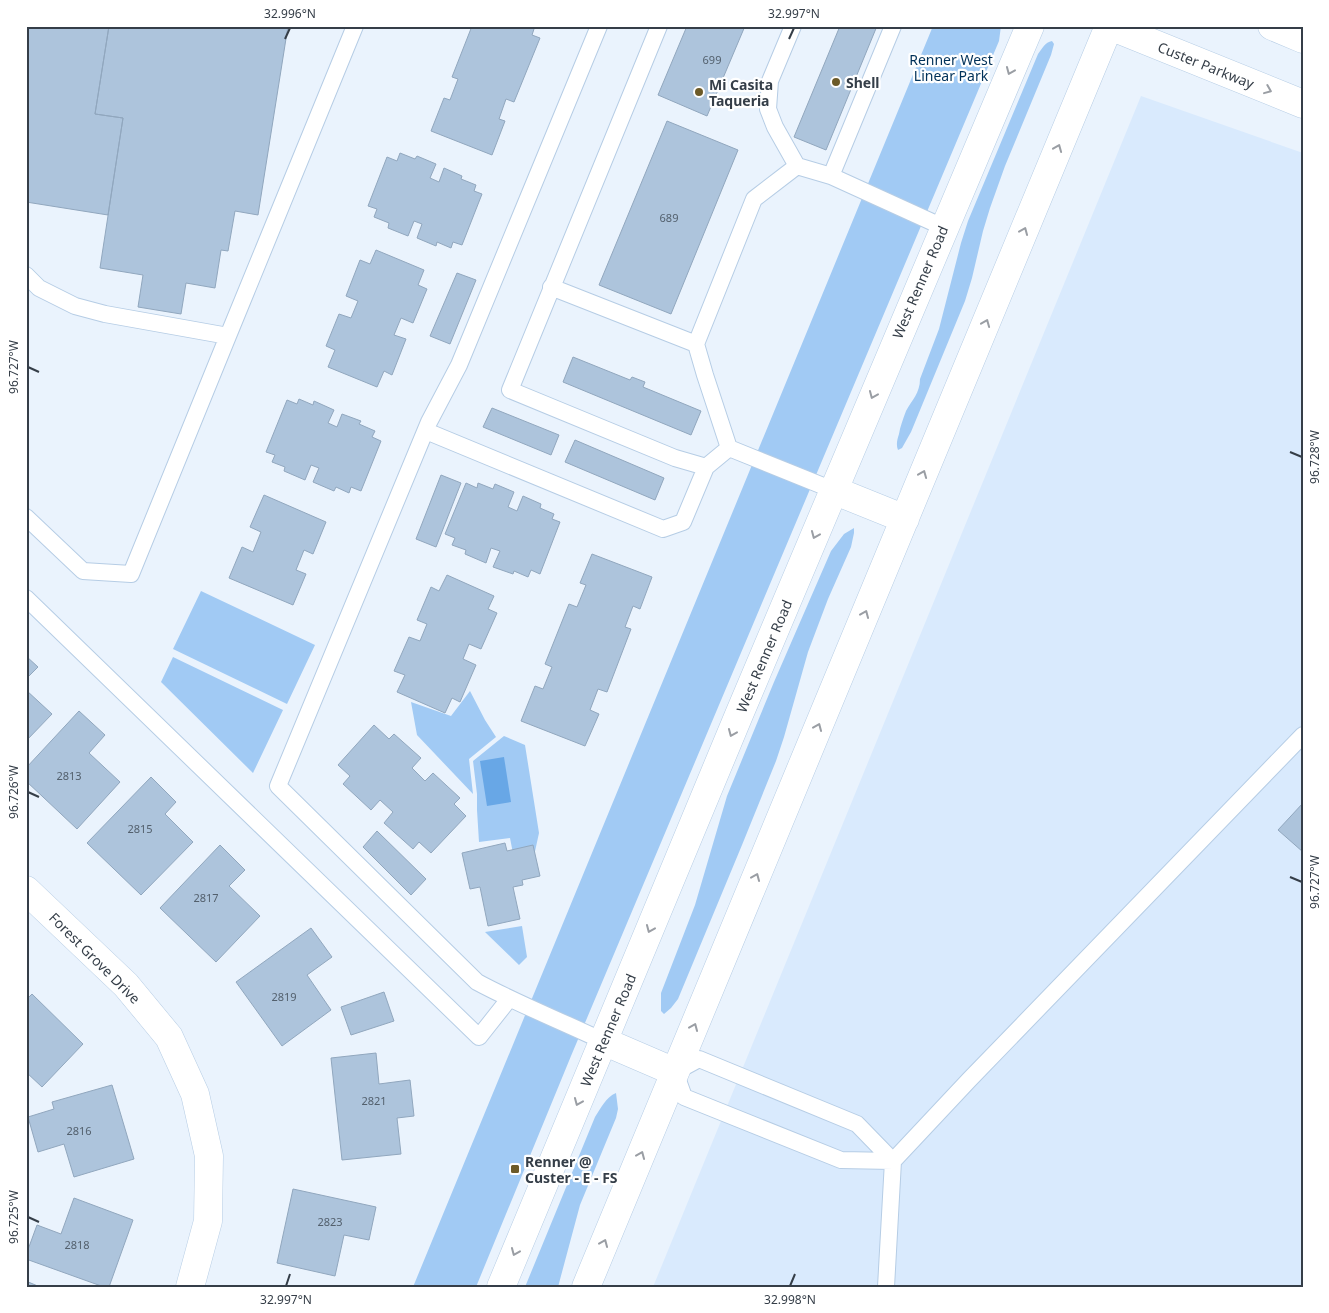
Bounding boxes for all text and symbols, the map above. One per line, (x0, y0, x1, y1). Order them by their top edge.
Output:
text: 32.996°N (264, 5, 316, 22)
text: 32.997°N (768, 5, 820, 22)
street label: Custer Parkway (1155, 37, 1258, 93)
park label: Renner West Linear Park (909, 50, 993, 85)
house number: 699 (703, 52, 721, 67)
one-way arrow (1006, 66, 1017, 75)
place label: Shell (846, 73, 880, 92)
place label: Mi Casita Taqueria (709, 75, 773, 110)
marker: Shell (830, 76, 842, 88)
one-way arrow (1264, 84, 1272, 94)
marker: Mi Casita Taqueria (693, 86, 705, 98)
one-way arrow (1053, 145, 1063, 153)
house number: 689 (660, 210, 678, 225)
street label: West Renner Road (888, 223, 952, 341)
one-way arrow (1018, 227, 1028, 236)
one-way arrow (980, 320, 990, 328)
text: 96.727°W (5, 340, 22, 394)
one-way arrow (869, 390, 880, 399)
text: 96.728°W (1306, 430, 1323, 484)
one-way arrow (918, 470, 928, 478)
one-way arrow (810, 530, 821, 539)
street label: West Renner Road (732, 597, 796, 715)
one-way arrow (859, 611, 869, 619)
one-way arrow (812, 723, 823, 732)
one-way arrow (727, 728, 738, 737)
text: 96.726°W (5, 765, 22, 819)
house number: 2813 (56, 768, 82, 783)
house number: 2815 (127, 821, 153, 836)
text: 96.727°W (1306, 855, 1323, 909)
one-way arrow (750, 873, 760, 882)
house number: 2817 (193, 890, 219, 905)
street label: Forest Grove Drive (45, 908, 145, 1008)
one-way arrow (646, 924, 657, 933)
street label: West Renner Road (576, 971, 640, 1089)
house number: 2819 (271, 989, 297, 1004)
one-way arrow (687, 1023, 698, 1032)
house number: 2821 (361, 1093, 387, 1108)
one-way arrow (574, 1097, 584, 1106)
house number: 2816 (66, 1123, 92, 1138)
one-way arrow (634, 1151, 645, 1160)
place label: Renner @ Custer - E - FS (525, 1152, 618, 1187)
marker: Renner @ Custer - E - FS (509, 1163, 521, 1175)
text: 96.725°W (5, 1190, 22, 1244)
house number: 2823 (317, 1214, 343, 1229)
house number: 2818 (64, 1237, 90, 1252)
one-way arrow (598, 1239, 608, 1248)
one-way arrow (511, 1247, 522, 1256)
text: 32.997°N (260, 1291, 312, 1308)
text: 32.998°N (764, 1291, 816, 1308)

